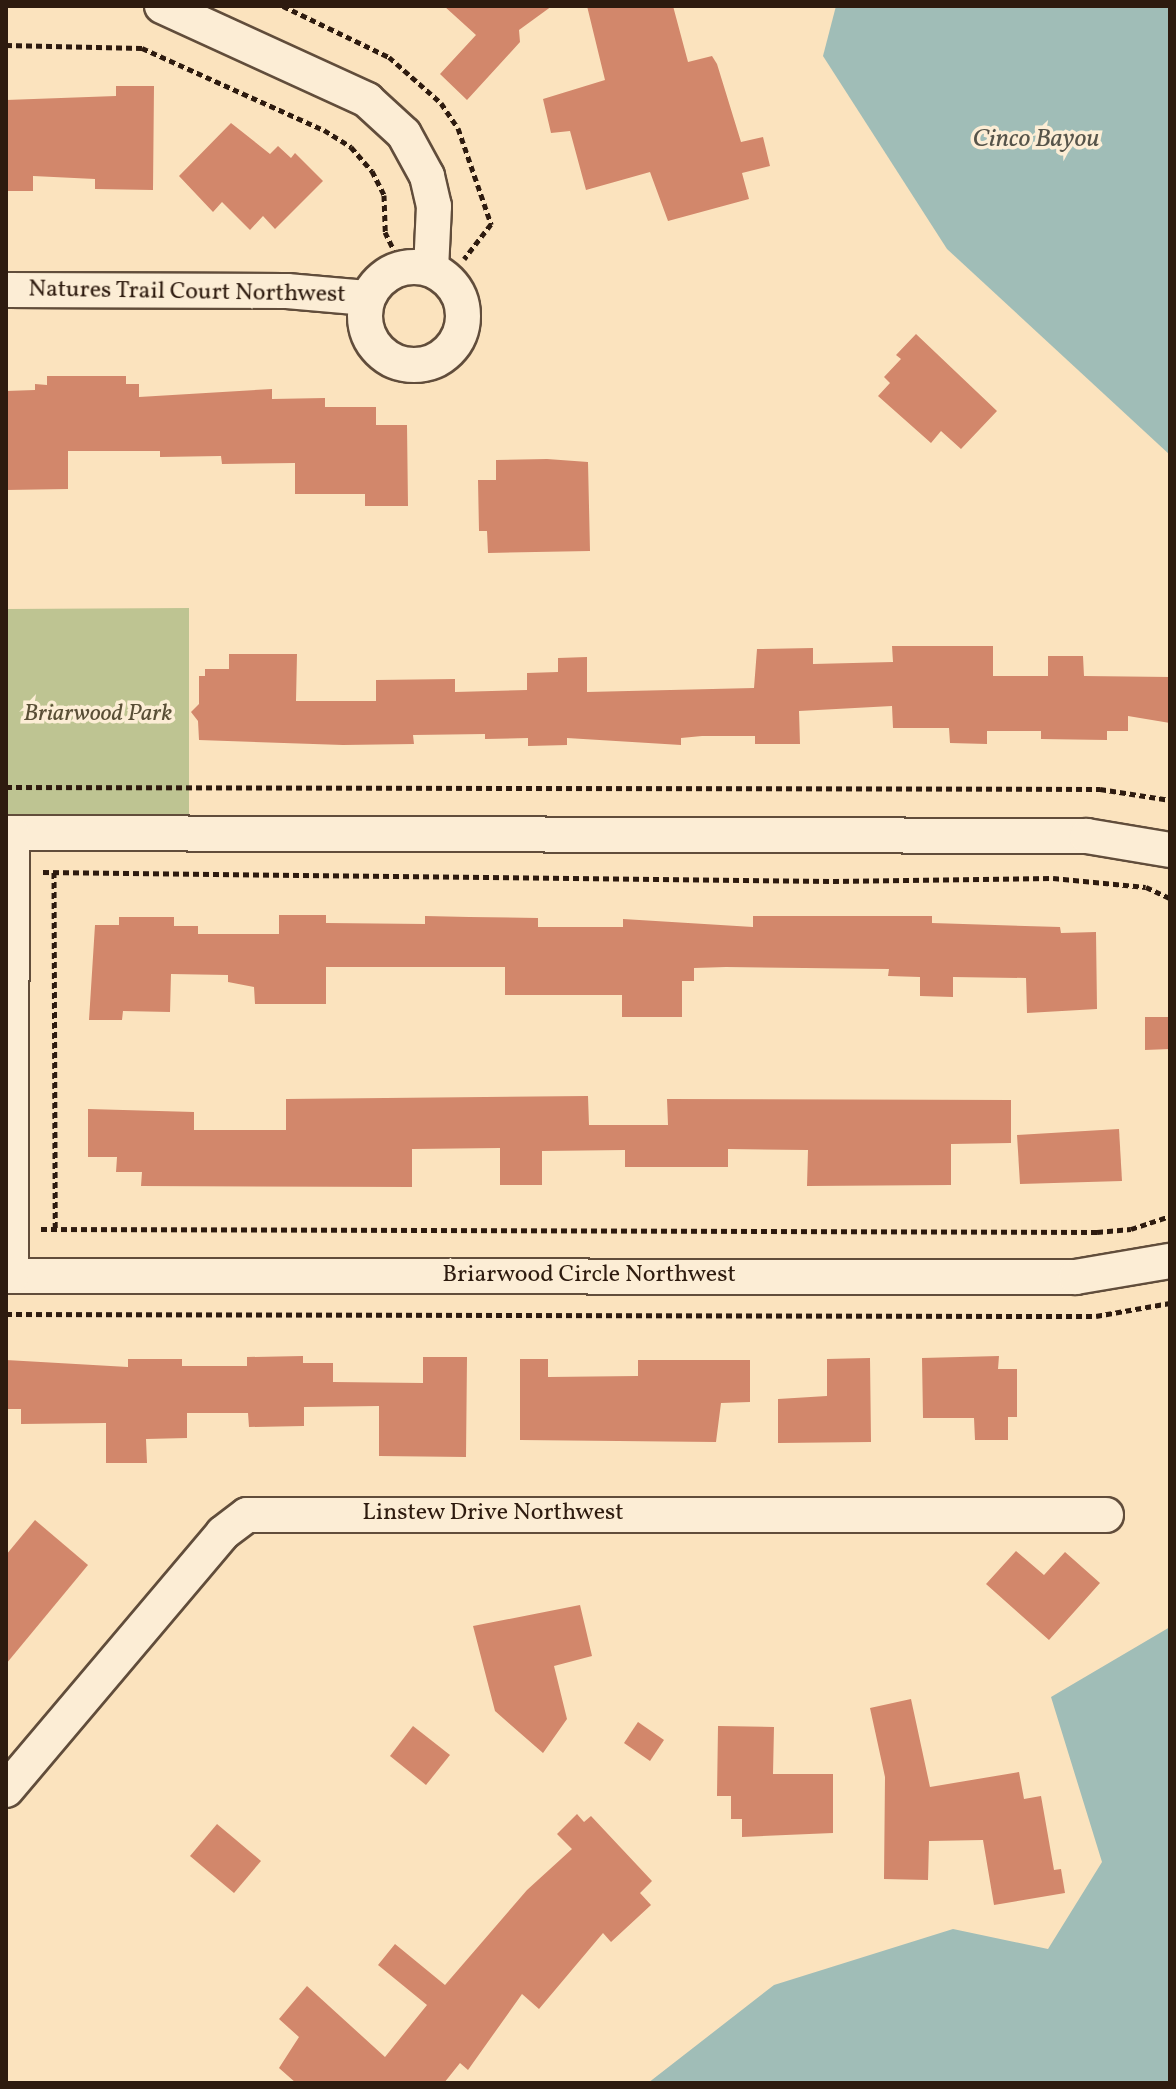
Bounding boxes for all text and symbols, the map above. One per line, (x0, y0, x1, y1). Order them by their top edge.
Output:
water label: Cinco Bayou (973, 124, 1099, 156)
street label: Natures Trail Court Northwest (28, 276, 346, 310)
park label: Briarwood Park (24, 701, 172, 729)
street label: Briarwood Circle Northwest (442, 1262, 736, 1290)
street label: Linstew Drive Northwest (362, 1500, 624, 1528)

